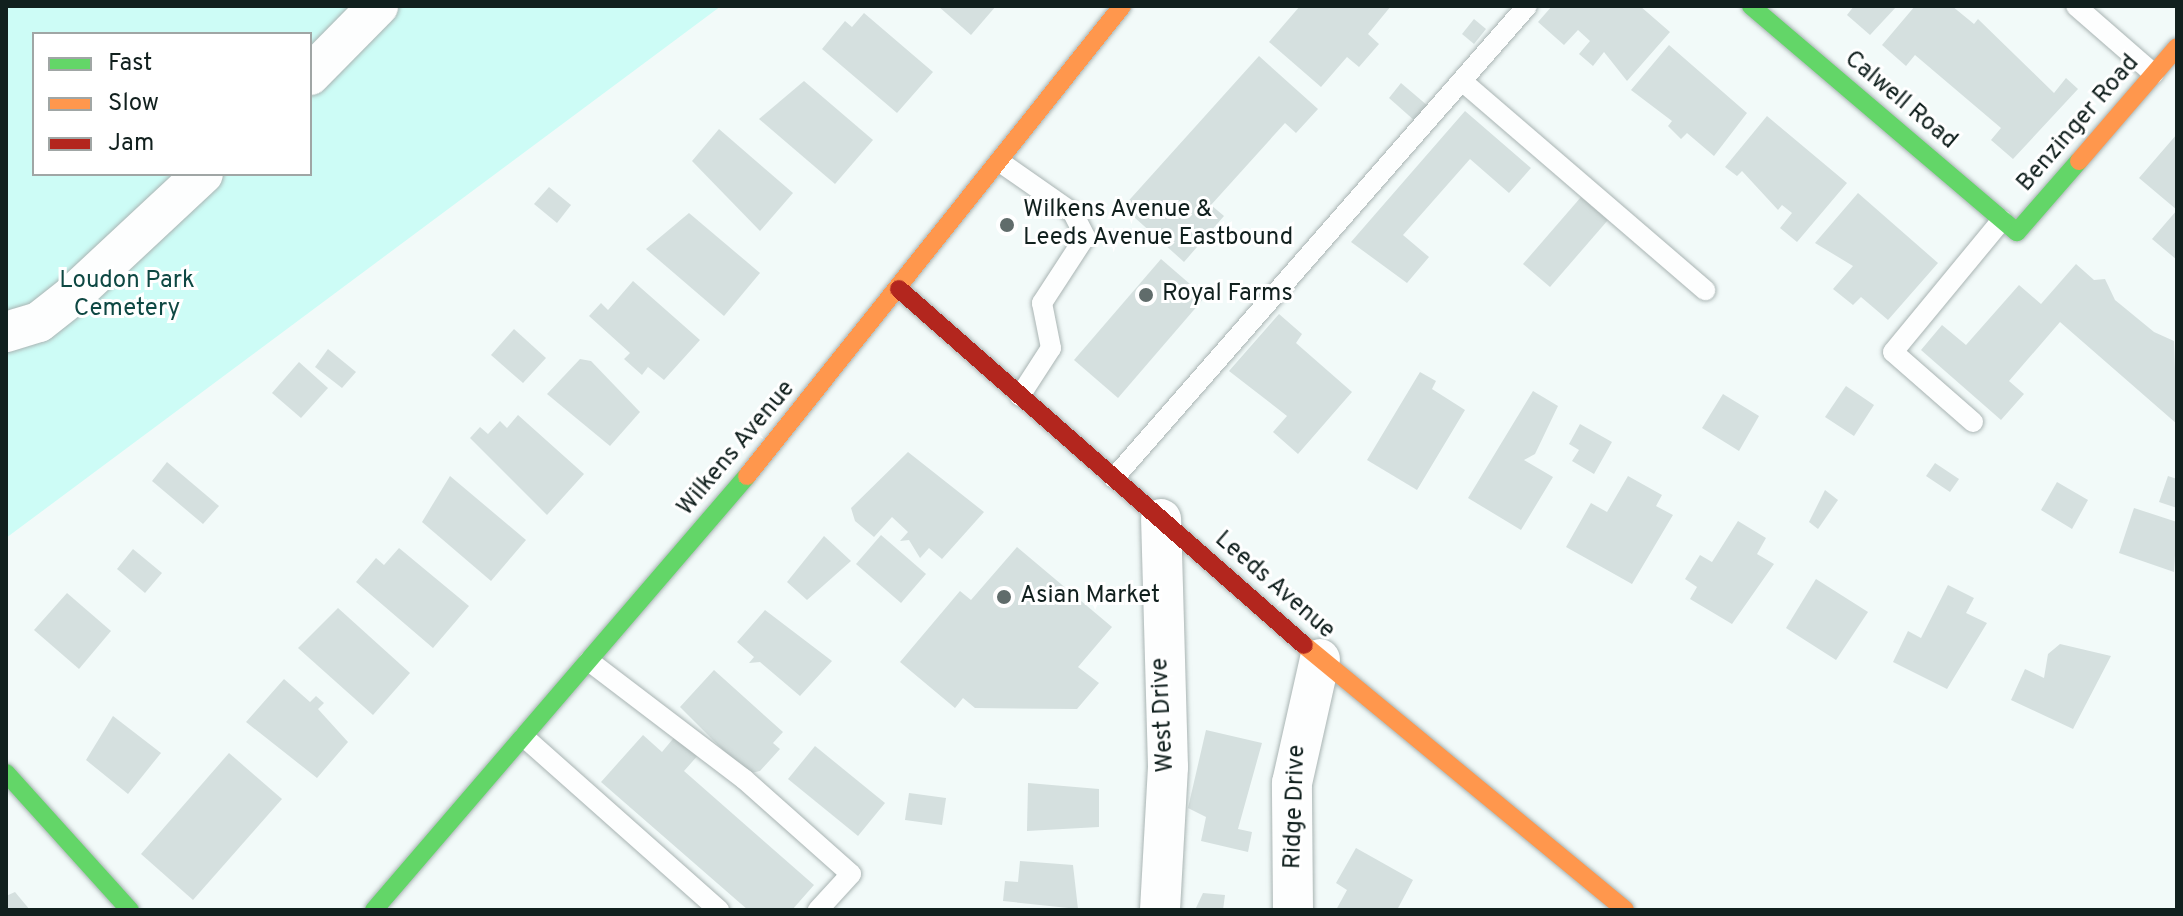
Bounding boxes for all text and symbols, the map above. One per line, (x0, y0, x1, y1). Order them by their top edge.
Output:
legend (32, 32, 312, 176)
street label: Calwell Road (1838, 46, 1962, 156)
text: Fast (108, 49, 152, 79)
street label: Benzinger Road (2012, 50, 2146, 198)
text: Slow (108, 89, 159, 119)
text: Jam (108, 129, 154, 159)
place label: Wilkens Avenue & Leeds Avenue Eastbound (1023, 197, 1294, 253)
marker: Wilkens Avenue & Leeds Avenue Eastbound (998, 216, 1016, 234)
park label: Loudon Park Cemetery (59, 268, 195, 324)
place label: Royal Farms (1162, 281, 1293, 309)
marker: Royal Farms (1137, 286, 1155, 304)
street label: Wilkens Avenue (672, 375, 802, 523)
street label: Leeds Avenue (1208, 526, 1340, 646)
place label: Asian Market (1020, 583, 1160, 611)
marker: Asian Market (995, 588, 1013, 606)
street label: West Drive (1147, 657, 1181, 773)
street label: Ridge Drive (1279, 744, 1313, 870)

